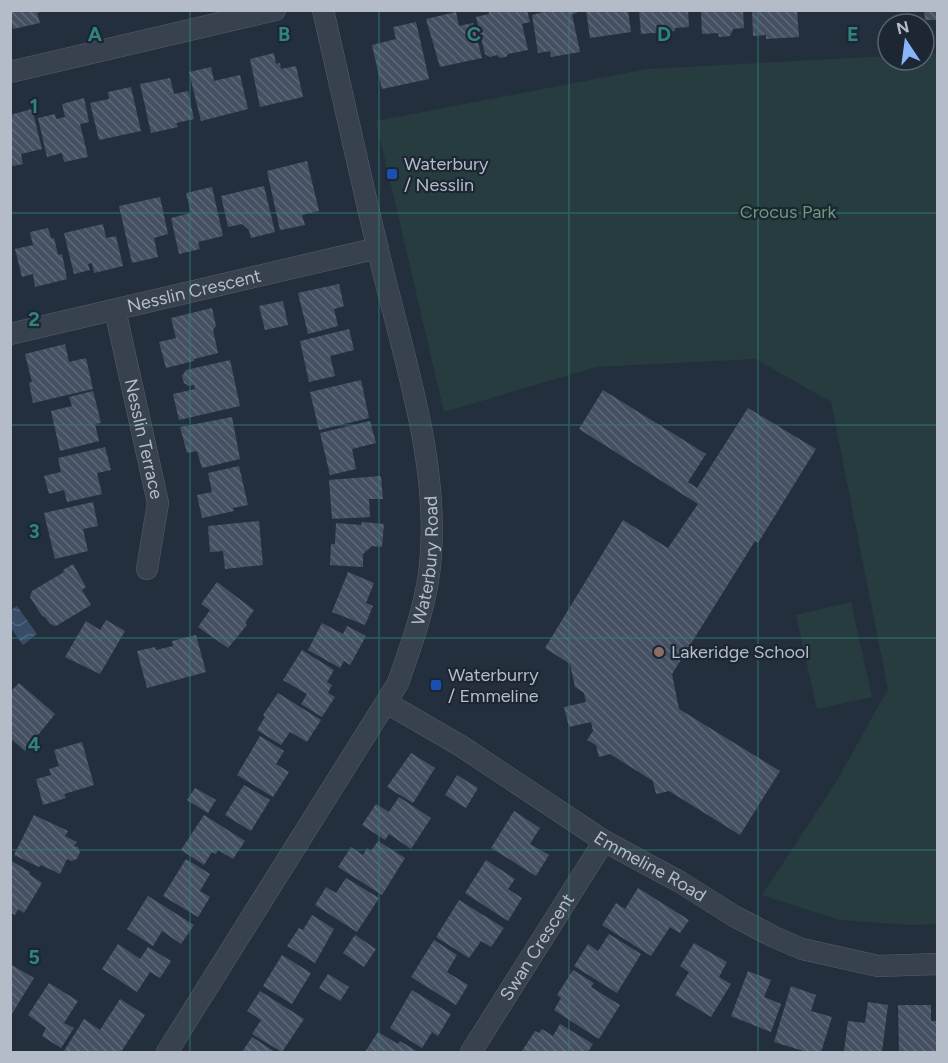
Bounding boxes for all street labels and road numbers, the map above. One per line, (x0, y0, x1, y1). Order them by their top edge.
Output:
street label: Nesslin Crescent (125, 265, 263, 317)
street label: Nesslin Terrace (120, 377, 168, 501)
street label: Waterbury Road (407, 495, 443, 628)
street label: Emmeline Road (590, 826, 710, 907)
street label: Swan Crescent (495, 889, 579, 1005)

